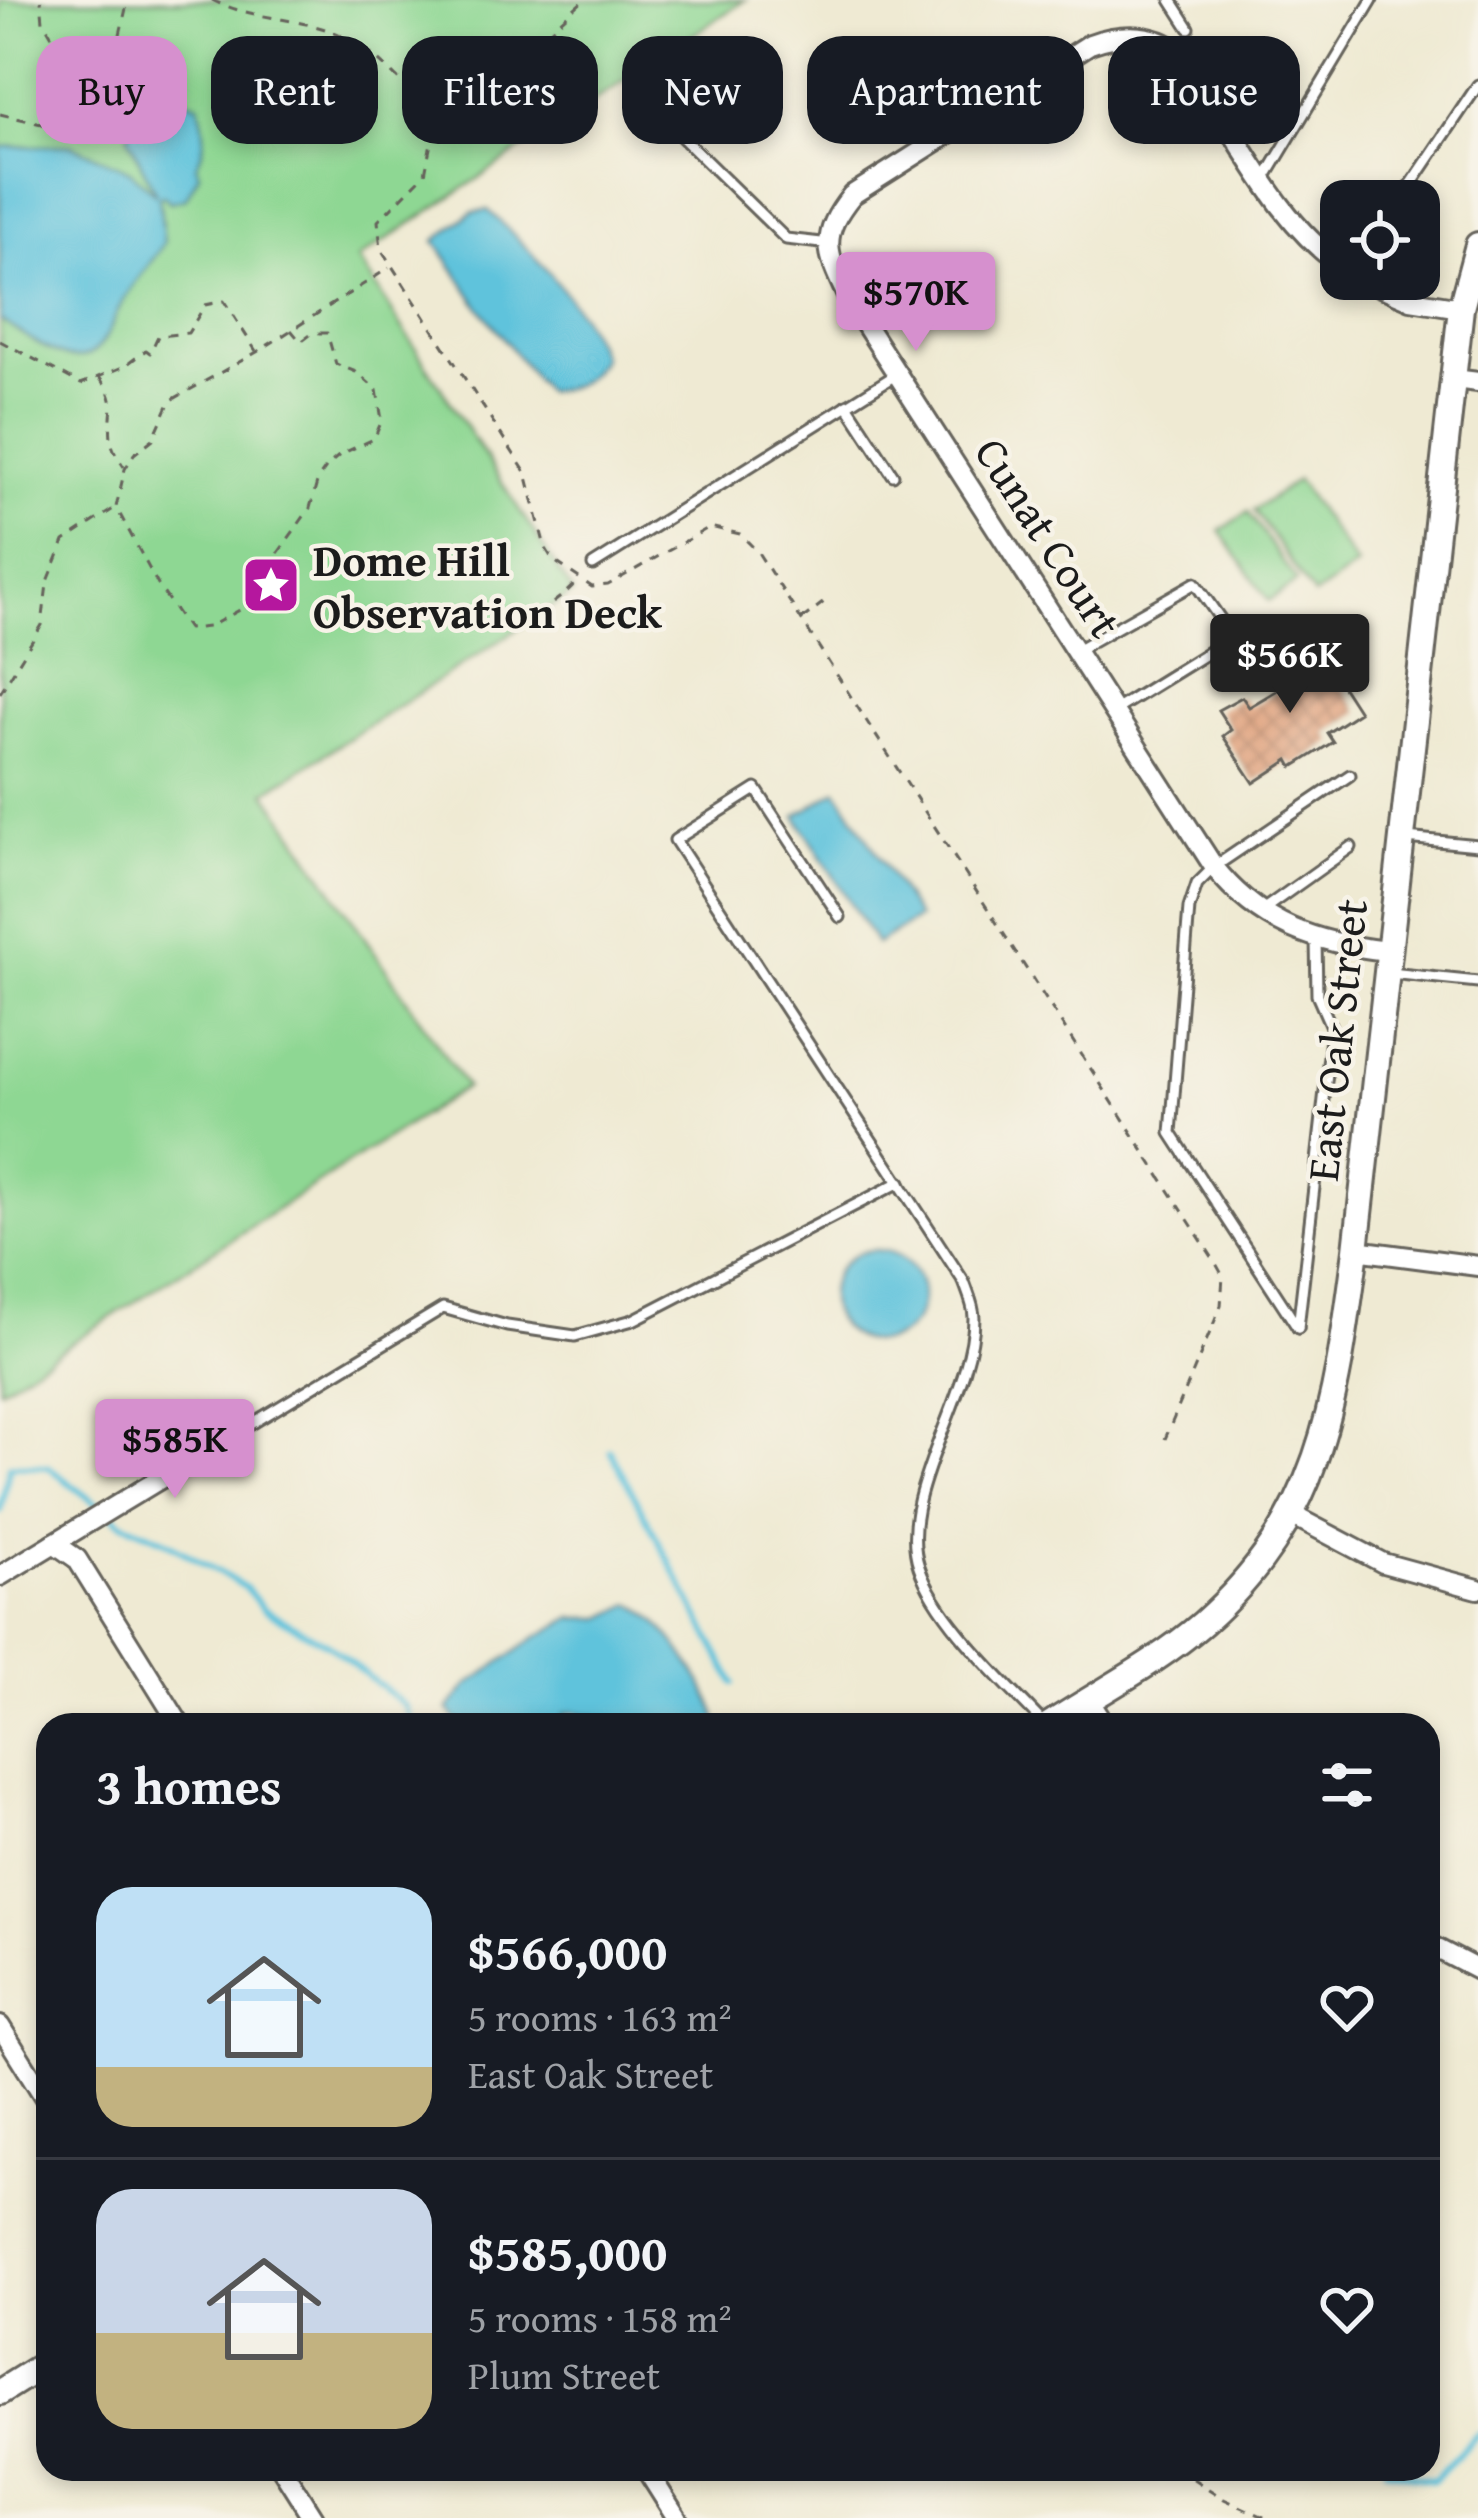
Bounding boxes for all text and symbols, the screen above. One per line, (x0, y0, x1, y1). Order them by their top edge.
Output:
chip: Buy (36, 36, 187, 144)
chip: Rent (211, 36, 378, 144)
chip: Filters (402, 36, 598, 144)
chip: New (622, 36, 783, 144)
chip: Apartment (807, 36, 1084, 144)
chip: House (1108, 36, 1300, 144)
map controls (1320, 180, 1440, 300)
button: locate (1320, 180, 1440, 300)
pin: $570K (832, 252, 1000, 354)
text: $570K (863, 262, 969, 319)
street label: Cunat Court (960, 424, 1138, 650)
place label: Dome Hill Observation Deck (313, 527, 662, 644)
place icon: Dome Hill Observation Deck (240, 554, 302, 616)
pin: $566K (1206, 614, 1374, 716)
text: $566K (1237, 624, 1343, 681)
street label: East Oak Street (1289, 896, 1383, 1184)
pin: $585K (91, 1399, 259, 1501)
text: $585K (122, 1409, 228, 1466)
text: 3 homes (96, 1748, 282, 1823)
icon: filters (1314, 1752, 1380, 1818)
text: $566,000 (468, 1913, 667, 1988)
icon: home (192, 1935, 336, 2079)
icon: heart (1314, 1974, 1380, 2040)
text: 5 rooms · 163 m² (468, 1988, 732, 2045)
text: East Oak Street (468, 2045, 713, 2102)
text: $585,000 (468, 2214, 667, 2289)
icon: home (192, 2237, 336, 2381)
icon: heart (1314, 2276, 1380, 2342)
text: 5 rooms · 158 m² (468, 2289, 732, 2346)
text: Plum Street (468, 2346, 660, 2403)

